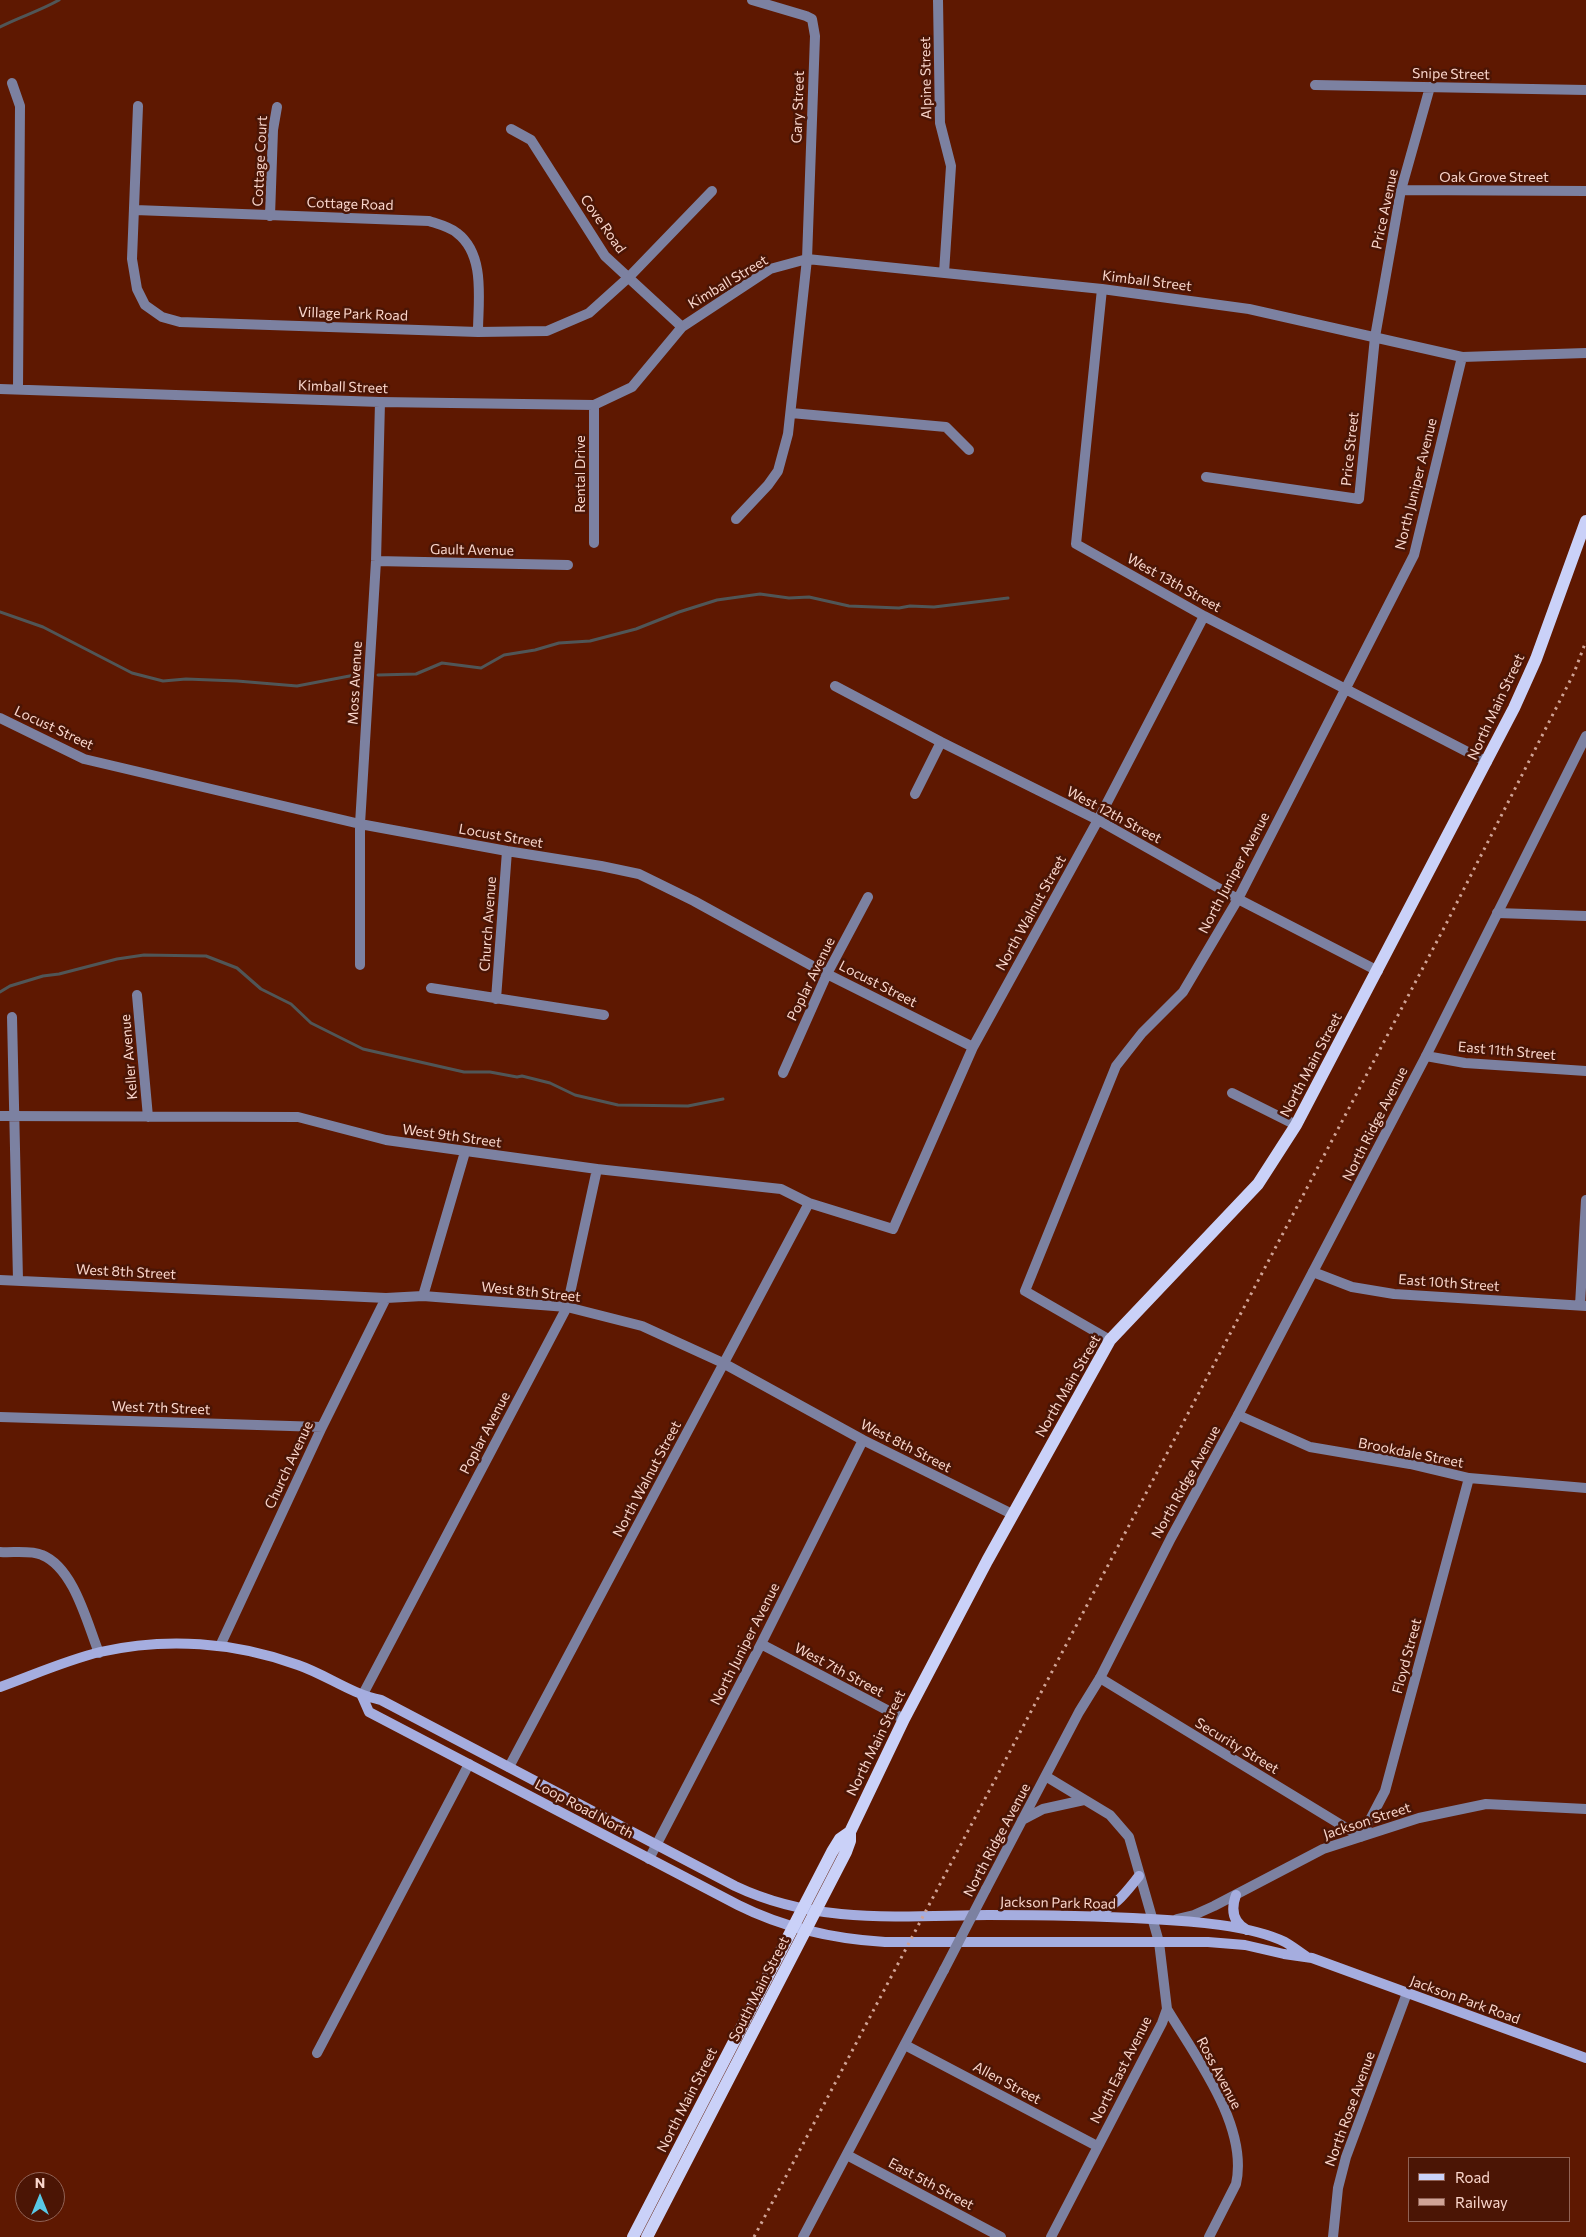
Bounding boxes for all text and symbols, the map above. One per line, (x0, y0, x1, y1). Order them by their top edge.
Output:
street label: Alpine Street (917, 36, 935, 120)
street label: Snipe Street (1412, 65, 1490, 83)
street label: Gary Street (788, 70, 808, 144)
street label: Cottage Court (249, 115, 271, 207)
street label: Price Avenue (1368, 167, 1402, 251)
street label: Oak Grove Street (1439, 169, 1549, 185)
street label: Cove Road (577, 192, 629, 256)
street label: Cottage Road (306, 194, 394, 214)
street label: Kimball Street (685, 252, 771, 312)
street label: Kimball Street (1101, 267, 1193, 295)
street label: Village Park Road (298, 304, 408, 324)
street label: Kimball Street (298, 377, 388, 397)
street label: Price Street (1338, 411, 1362, 487)
street label: North Juniper Avenue (1392, 416, 1440, 552)
street label: Rental Drive (572, 435, 588, 513)
street label: Gault Avenue (430, 541, 514, 559)
street label: West 13th Street (1124, 550, 1224, 616)
street label: Moss Avenue (344, 641, 366, 725)
street label: North Main Street (1464, 651, 1528, 763)
street label: Locust Street (12, 702, 96, 754)
street label: West 12th Street (1064, 783, 1164, 847)
street label: North Juniper Avenue (1195, 809, 1273, 937)
street label: Locust Street (457, 820, 545, 852)
street label: North Walnut Street (992, 852, 1070, 974)
street label: Church Avenue (476, 876, 500, 972)
street label: Poplar Avenue (784, 934, 838, 1024)
street label: Locust Street (836, 957, 920, 1011)
street label: North Main Street (1276, 1010, 1346, 1120)
street label: Keller Avenue (117, 1014, 141, 1100)
street label: East 11th Street (1457, 1038, 1557, 1064)
street label: North Ridge Avenue (1339, 1064, 1411, 1184)
street label: West 9th Street (401, 1121, 503, 1151)
street label: West 8th Street (76, 1261, 176, 1283)
street label: East 10th Street (1398, 1271, 1500, 1295)
street label: West 8th Street (480, 1278, 582, 1306)
street label: North Main Street (1032, 1332, 1104, 1440)
street label: Poplar Avenue (456, 1389, 514, 1477)
street label: West 7th Street (111, 1398, 211, 1418)
street label: West 8th Street (858, 1416, 954, 1476)
street label: Church Avenue (261, 1418, 317, 1512)
street label: North Walnut Street (609, 1418, 685, 1540)
street label: North Ridge Avenue (1148, 1423, 1224, 1541)
street label: Brookdale Street (1357, 1435, 1465, 1471)
street label: North Juniper Avenue (707, 1580, 783, 1708)
street label: Floyd Street (1389, 1617, 1425, 1695)
street label: West 7th Street (791, 1639, 887, 1701)
street label: North Main Street (843, 1687, 909, 1799)
street label: Security Street (1192, 1714, 1282, 1778)
street label: Loop Road North (532, 1776, 636, 1842)
street label: North Ridge Avenue (960, 1780, 1034, 1900)
street label: Jackson Street (1321, 1799, 1413, 1843)
street label: Jackson Park Road (1000, 1894, 1116, 1912)
street label: South Main Street (725, 1934, 793, 2044)
street label: Jackson Park Road (1408, 1972, 1522, 2028)
street label: North East Avenue (1087, 2014, 1155, 2126)
street label: Ross Avenue (1193, 2034, 1245, 2112)
street label: North Main Street (653, 2045, 721, 2155)
street label: North Rose Avenue (1321, 2049, 1379, 2169)
street label: Allen Street (970, 2058, 1044, 2108)
street label: East 5th Street (885, 2154, 977, 2214)
legend (1408, 2157, 1571, 2222)
text: Road (1455, 2168, 1490, 2186)
north arrow (15, 2172, 65, 2222)
text: N (35, 2174, 45, 2191)
text: Railway (1455, 2193, 1508, 2211)

